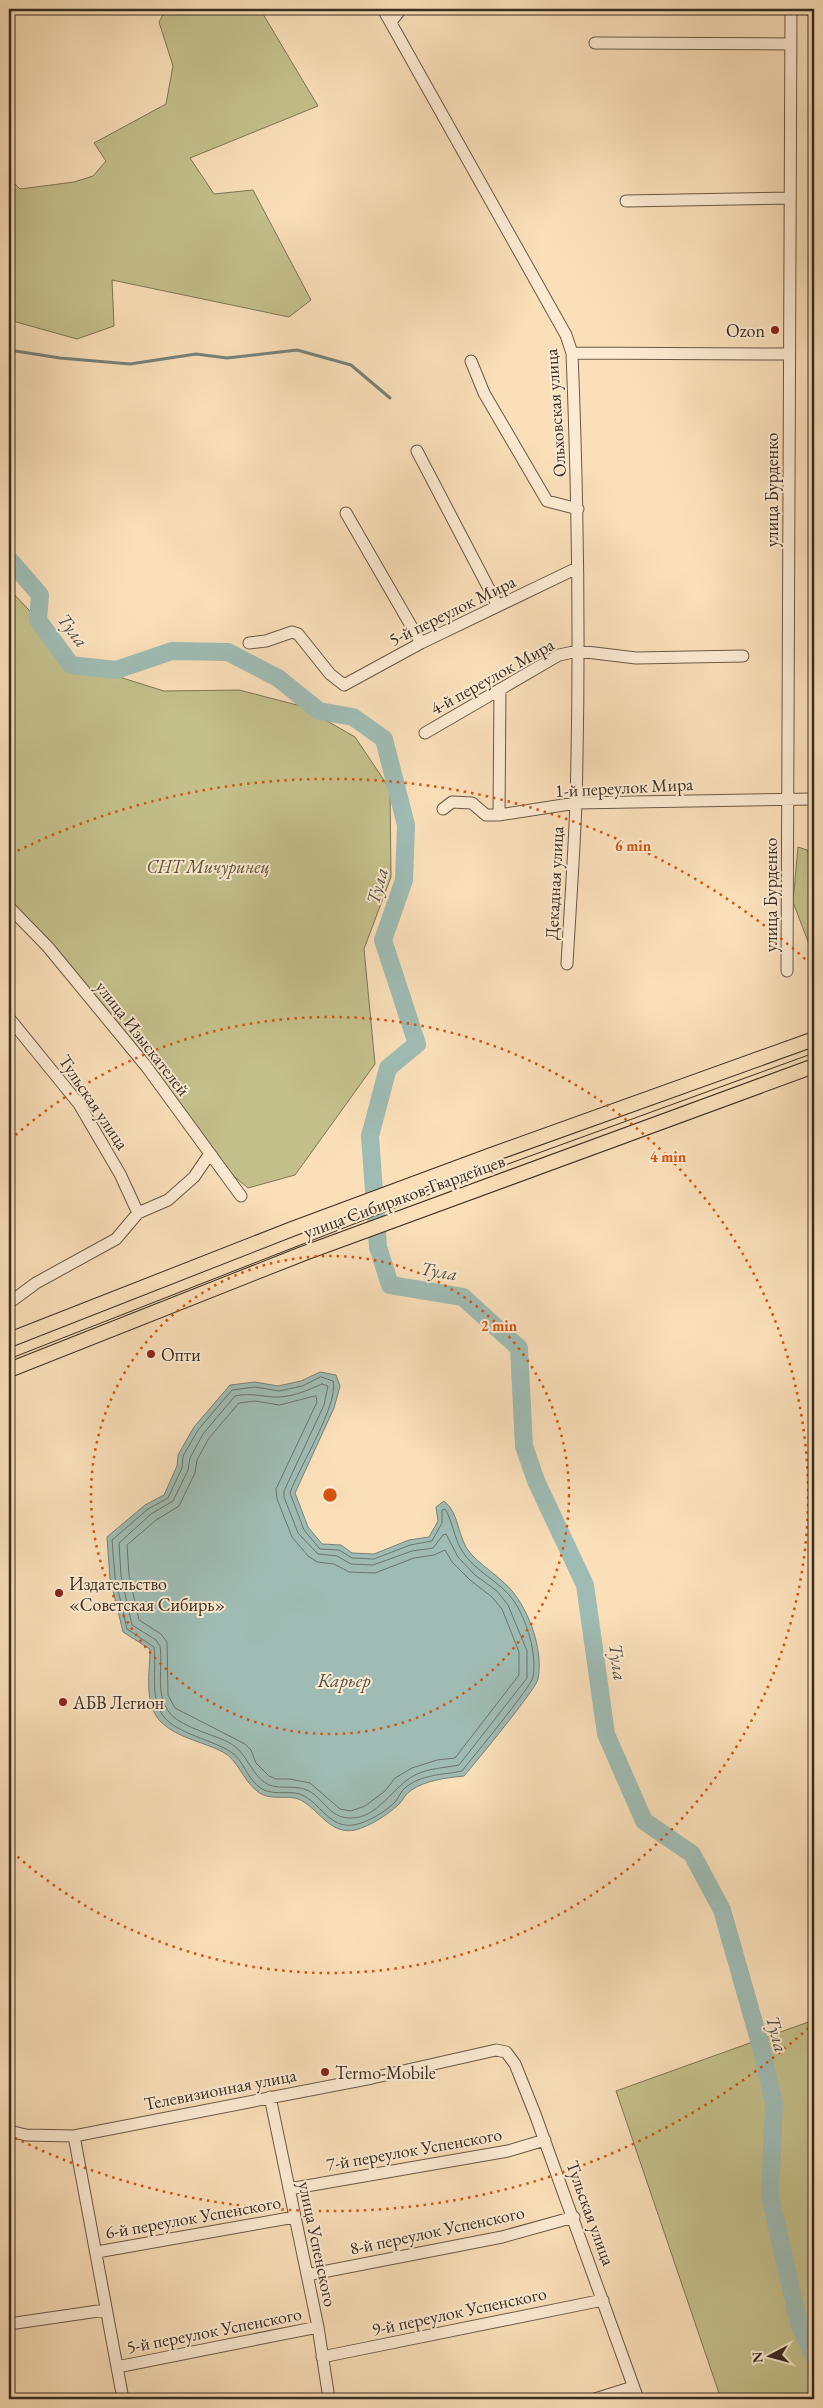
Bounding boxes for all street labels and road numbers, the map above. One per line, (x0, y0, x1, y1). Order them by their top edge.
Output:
street label: Ольховская улица (539, 347, 571, 478)
street label: улица Бурденко (760, 433, 783, 547)
street label: 5-й переулок Мира (385, 569, 520, 651)
street label: 4-й переулок Мира (426, 632, 559, 720)
street label: 1-й переулок Мира (554, 772, 694, 802)
street label: Декадная улица (540, 825, 569, 940)
street label: улица Бурденко (759, 838, 782, 952)
street label: улица Изыскателей (91, 976, 195, 1101)
street label: Тульская улица (54, 1050, 135, 1155)
street label: улица Сибиряков-Гвардейцев (300, 1149, 508, 1243)
street label: Телевизионная улица (142, 2063, 299, 2115)
street label: 7-й переулок Успенского (324, 2122, 504, 2176)
street label: Тульская улица (561, 2157, 621, 2269)
street label: улица Успенского (294, 2179, 343, 2309)
street label: 6-й переулок Успенского (103, 2190, 283, 2244)
street label: 8-й переулок Успенского (348, 2200, 527, 2260)
street label: 9-й переулок Успенского (370, 2281, 549, 2341)
street label: 5-й переулок Успенского (124, 2302, 304, 2358)

